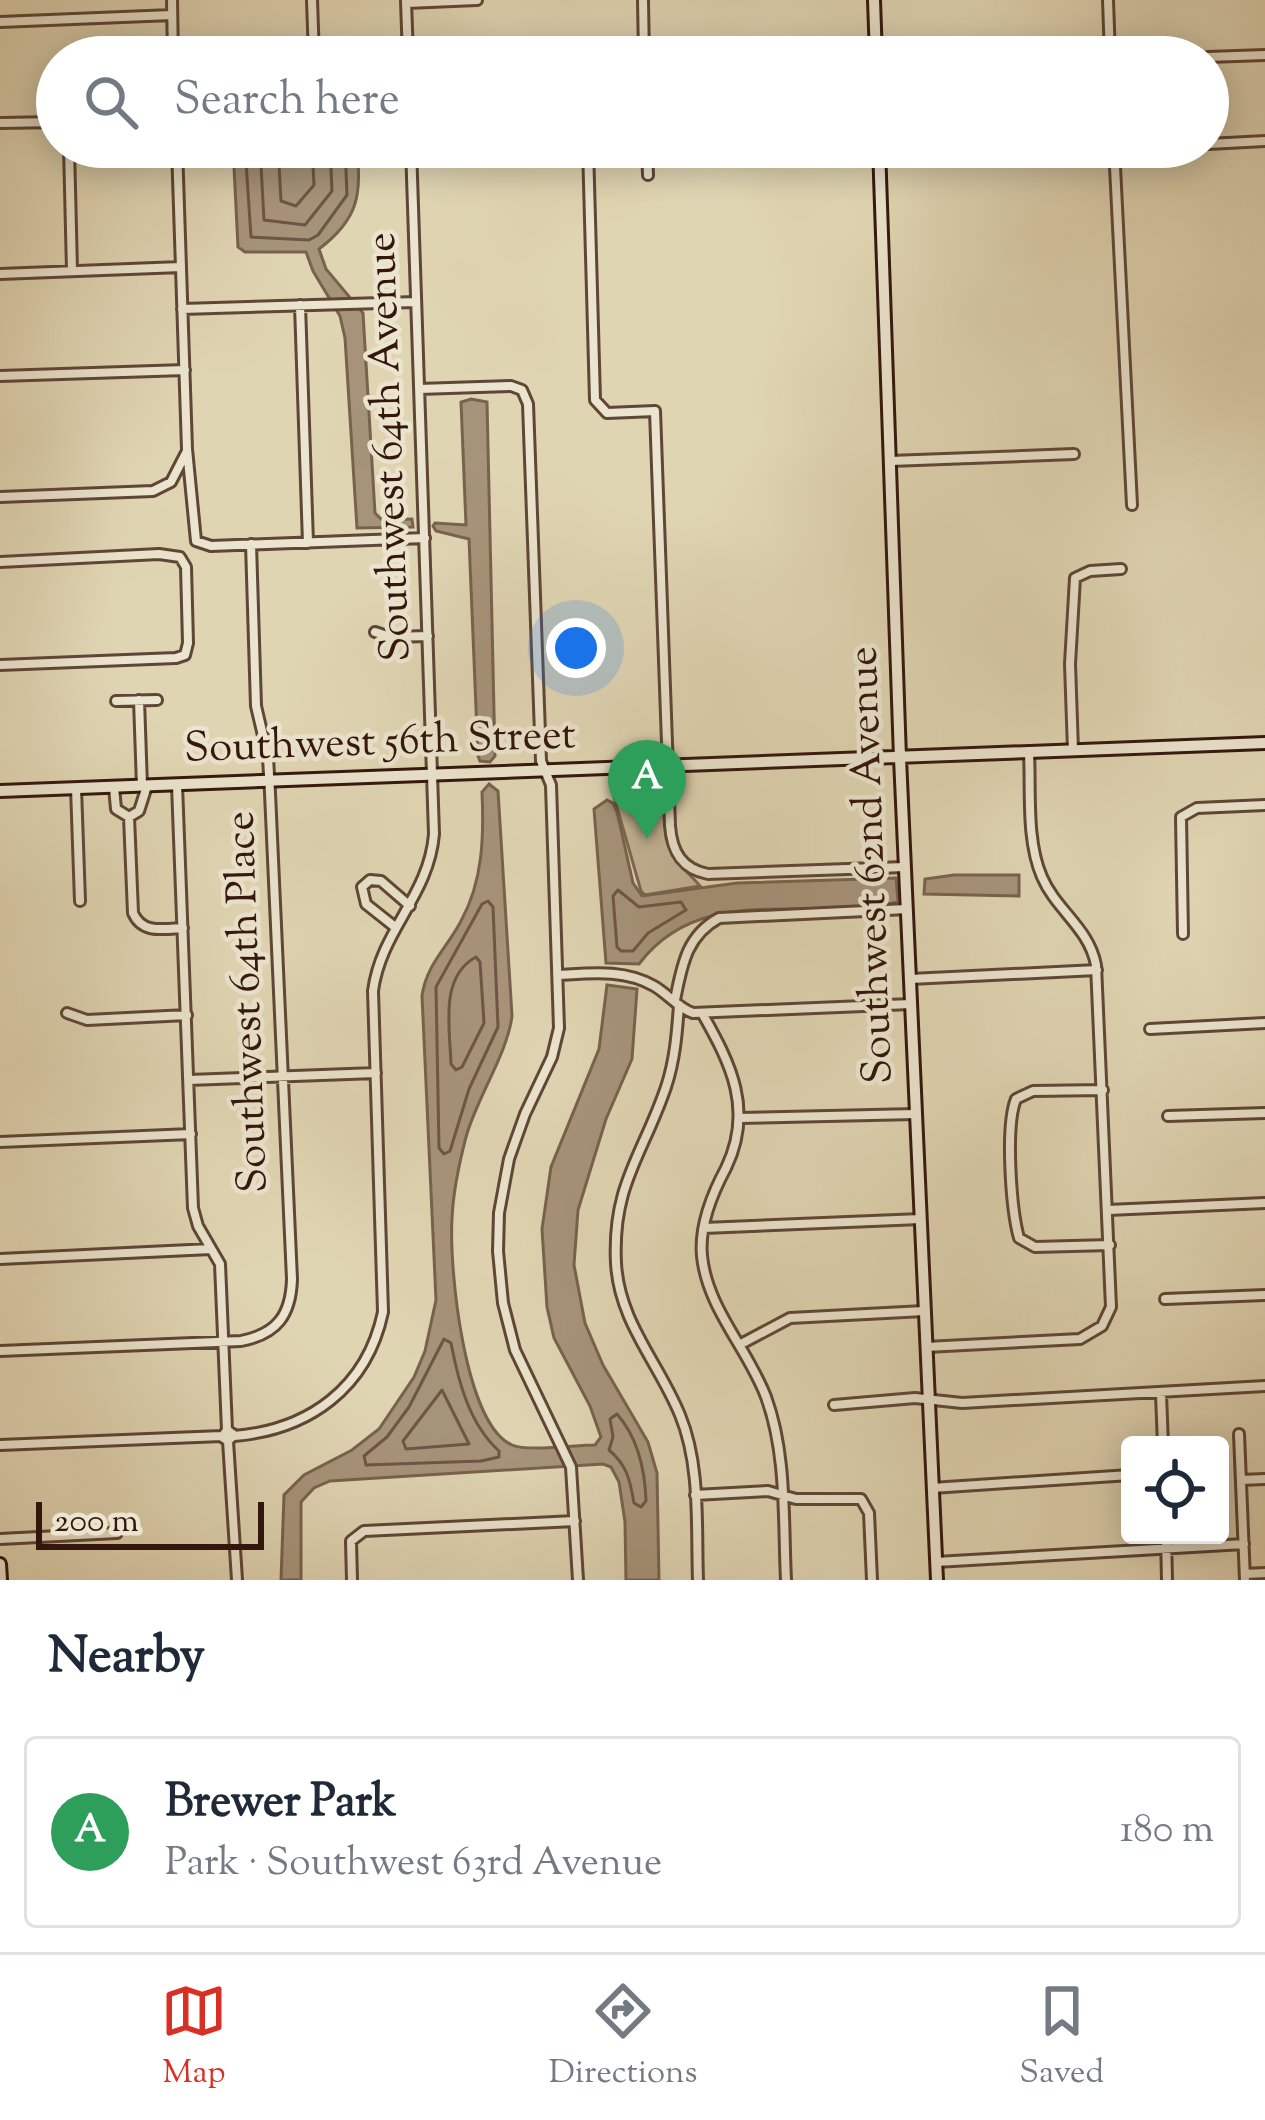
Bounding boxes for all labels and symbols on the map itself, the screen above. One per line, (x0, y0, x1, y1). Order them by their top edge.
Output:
street label: Southwest 64th Avenue (354, 231, 428, 663)
your location (546, 618, 606, 678)
street label: Southwest 62nd Avenue (835, 645, 911, 1085)
street label: Southwest 56th Street (183, 707, 577, 781)
pin: A (608, 740, 686, 839)
street label: Southwest 64th Place (212, 810, 286, 1194)
scale bar (36, 1496, 264, 1549)

